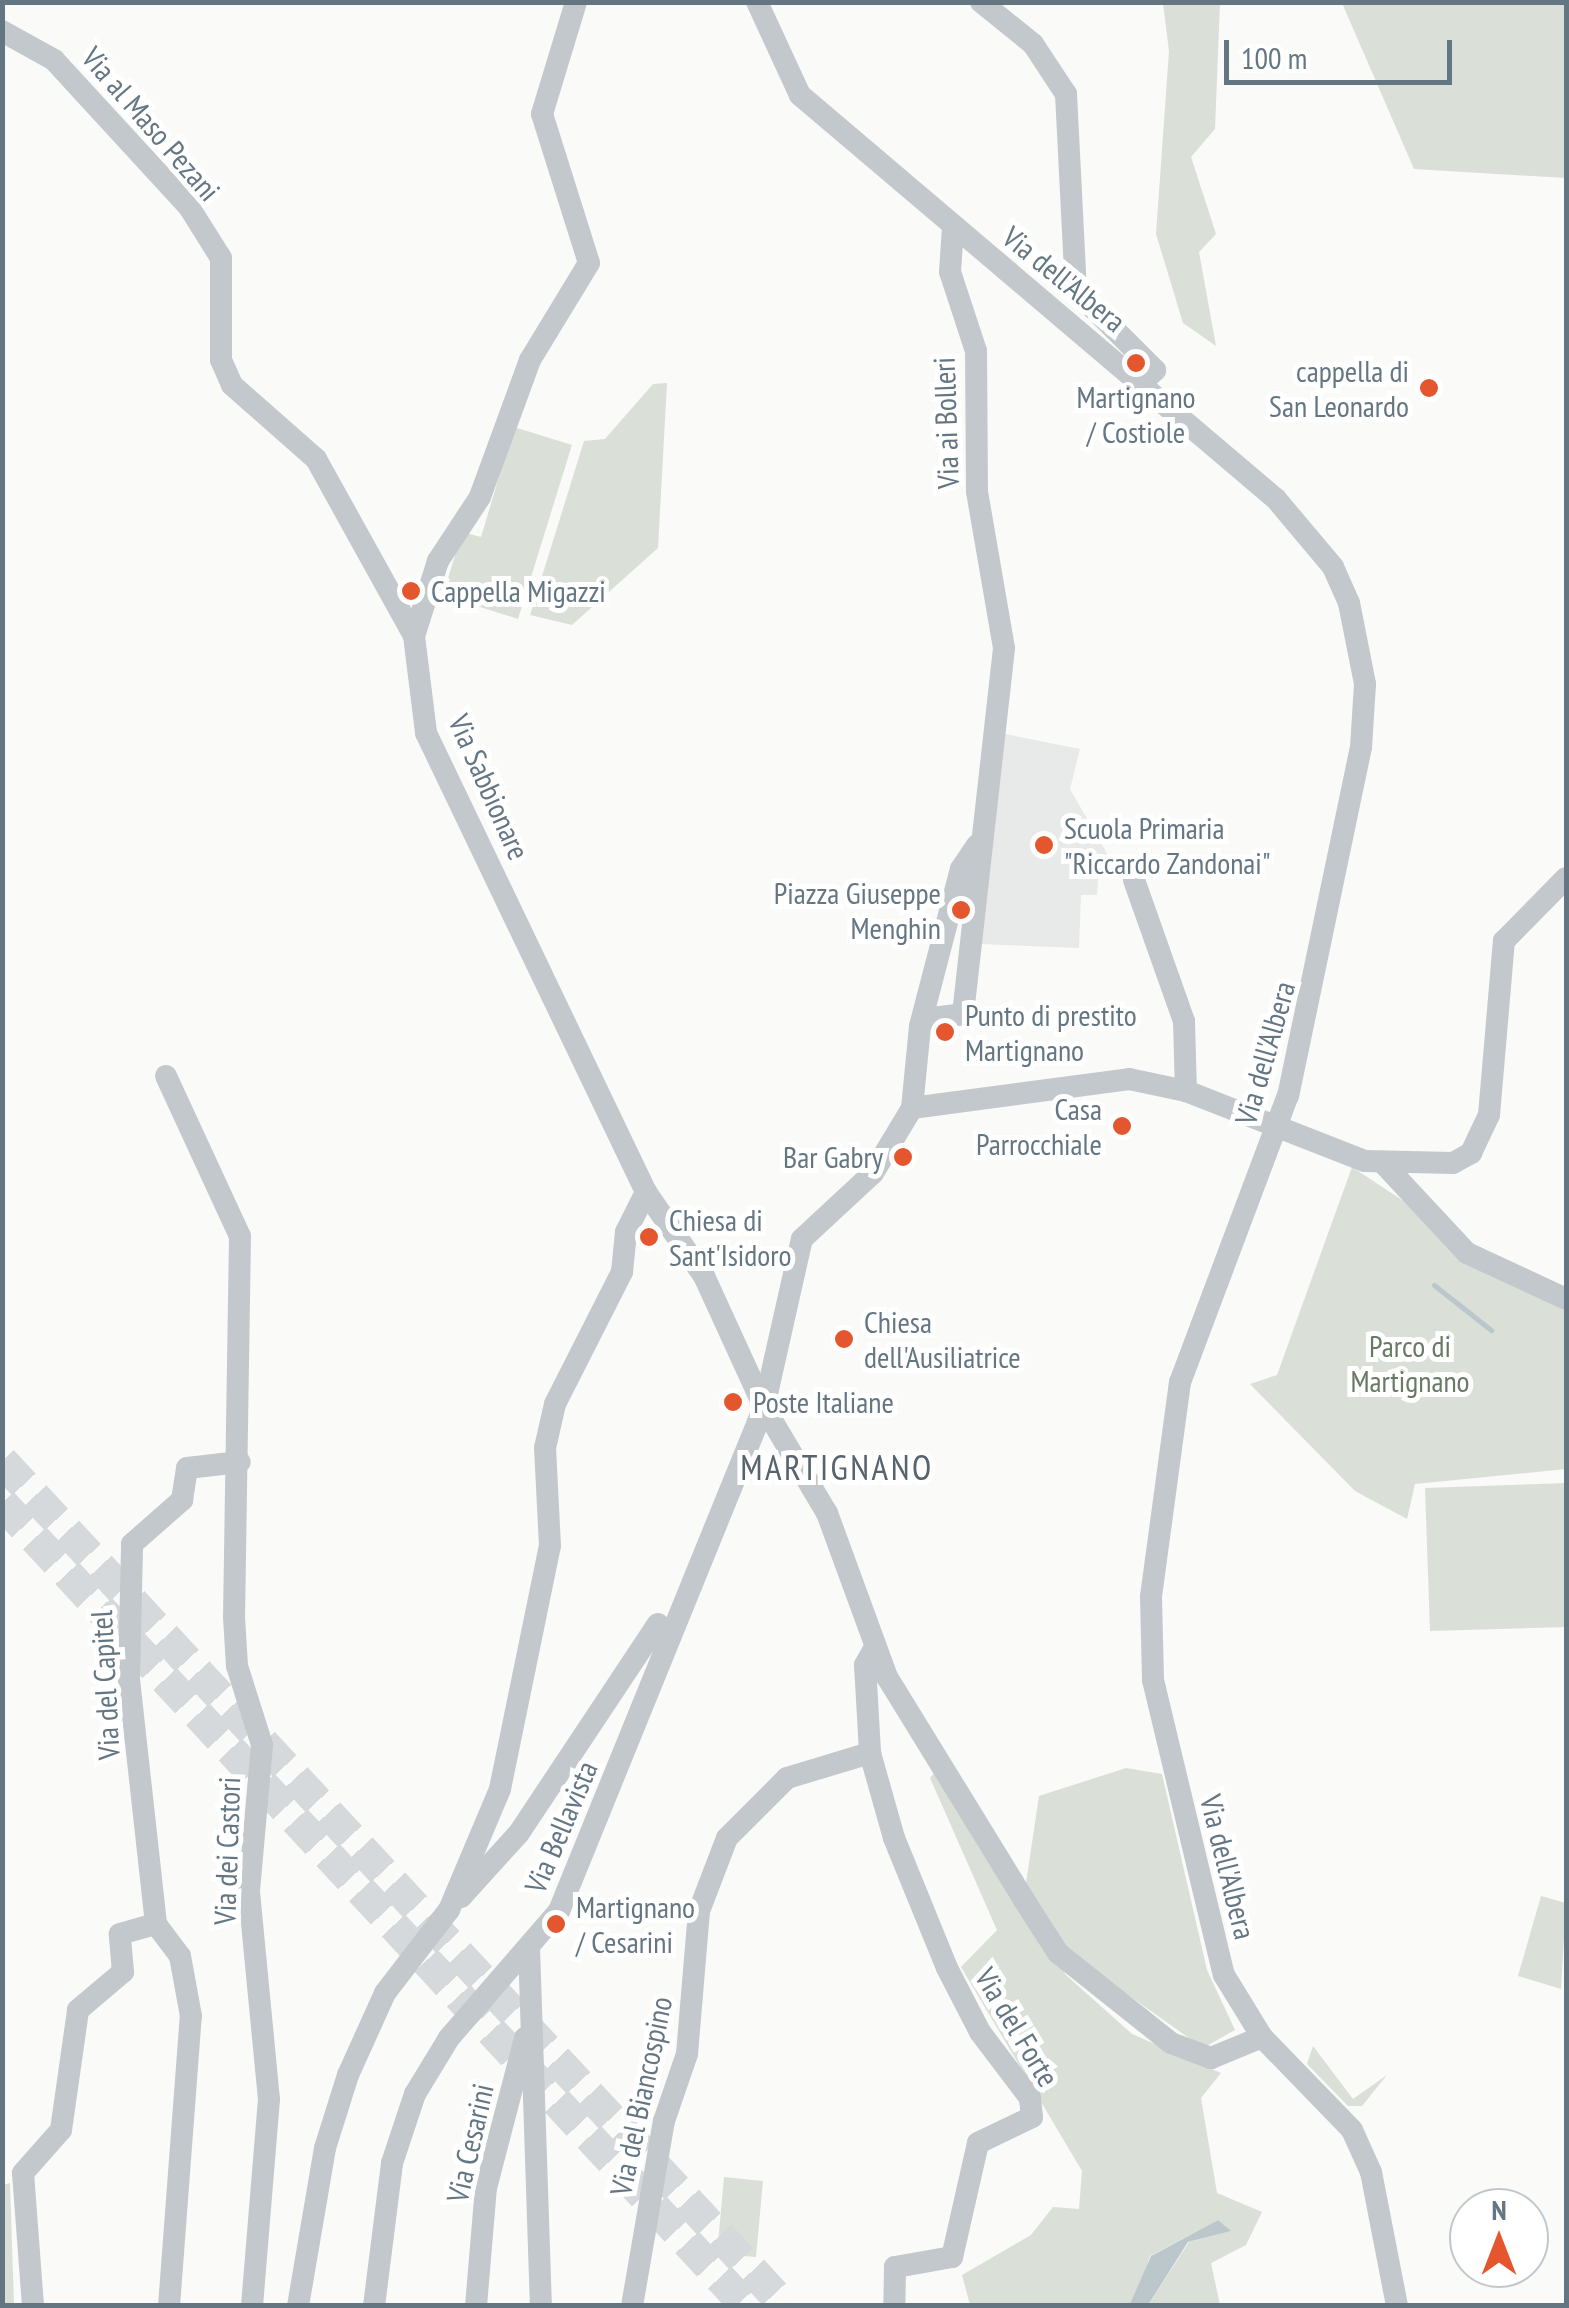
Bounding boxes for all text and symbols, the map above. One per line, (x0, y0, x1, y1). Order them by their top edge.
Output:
scale bar (1229, 20, 1456, 82)
text: 100 m (1241, 38, 1307, 77)
street label: Via al Maso Pezani (74, 40, 228, 208)
street label: Via dell'Albera (995, 219, 1133, 339)
marker: Martignano / Costiole (1125, 352, 1147, 374)
place label: cappella di San Leonardo (1269, 353, 1409, 424)
street label: Via ai Bolleri (926, 357, 966, 489)
marker: cappella di San Leonardo (1418, 377, 1440, 399)
place label: Martignano / Costiole (1076, 379, 1196, 450)
place label: Cappella Migazzi (431, 573, 606, 609)
marker: Cappella Migazzi (400, 580, 422, 602)
street label: Via Sabbionare (441, 709, 537, 865)
place label: Scuola Primaria "Riccardo Zandonai" (1064, 810, 1271, 880)
marker: Scuola Primaria "Riccardo Zandonai" (1033, 834, 1055, 856)
place label: Piazza Giuseppe Menghin (774, 875, 941, 946)
marker: Piazza Giuseppe Menghin (950, 899, 972, 921)
street label: Via dell'Albera (1227, 977, 1303, 1129)
place label: Punto di prestito Martignano (965, 997, 1137, 1068)
marker: Punto di prestito Martignano (934, 1021, 956, 1043)
place label: Casa Parrocchiale (976, 1091, 1102, 1162)
marker: Casa Parrocchiale (1111, 1115, 1133, 1137)
place label: Bar Gabry (783, 1139, 883, 1175)
marker: Bar Gabry (892, 1146, 914, 1168)
place label: Chiesa di Sant'Isidoro (669, 1202, 791, 1272)
marker: Chiesa di Sant'Isidoro (638, 1226, 660, 1248)
place label: Chiesa dell'Ausiliatrice (864, 1304, 1021, 1374)
marker: Chiesa dell'Ausiliatrice (833, 1328, 855, 1350)
park label: Parco di Martignano (1350, 1328, 1470, 1398)
place label: Poste Italiane (753, 1384, 894, 1420)
marker: Poste Italiane (722, 1391, 744, 1413)
district label: MARTIGNANO (740, 1446, 934, 1488)
street label: Via del Capitel (83, 1609, 127, 1761)
street label: Via Bellavista (517, 1756, 605, 1898)
street label: Via dei Castori (206, 1776, 248, 1926)
street label: Via dell'Albera (1193, 1791, 1263, 1943)
place label: Martignano / Cesarini (576, 1889, 695, 1960)
marker: Martignano / Cesarini (545, 1913, 567, 1935)
street label: Via del Forte (968, 1961, 1066, 2093)
street label: Via del Biancospino (602, 1993, 680, 2199)
street label: Via Cesarini (439, 2080, 501, 2206)
north arrow (1449, 2188, 1549, 2288)
text: N (1491, 2191, 1507, 2228)

